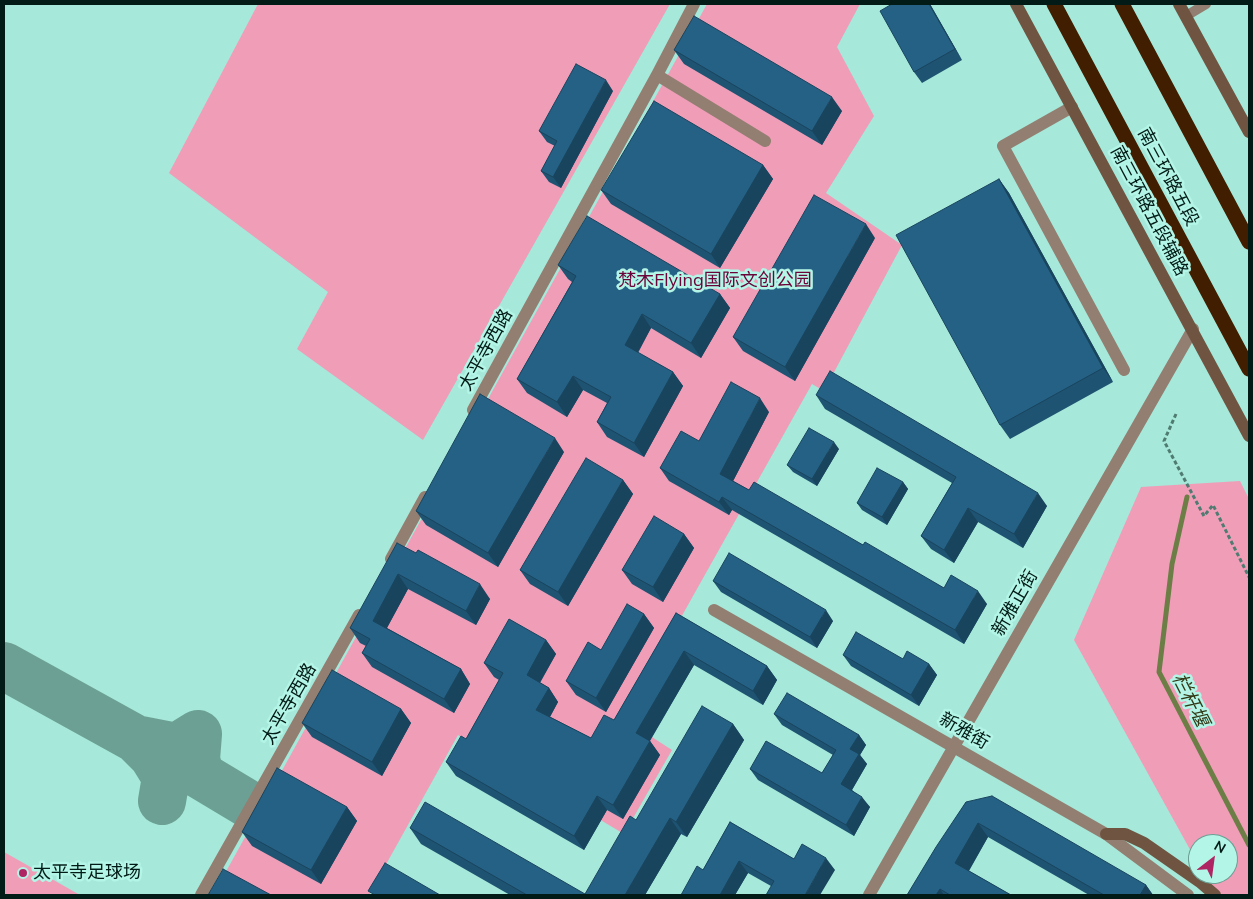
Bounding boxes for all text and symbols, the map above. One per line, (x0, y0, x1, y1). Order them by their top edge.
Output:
street label: 南三环路五段 (1133, 124, 1203, 230)
street label: 南三环路五段辅路 (1106, 142, 1192, 280)
park label: 梵木Flying国际文创公园 (618, 270, 812, 292)
street label: 太平寺西路 (455, 305, 517, 395)
street label: 新雅正街 (988, 566, 1042, 640)
street label: 太平寺西路 (257, 660, 321, 748)
water label: 栏杆堰 (1167, 669, 1213, 731)
street label: 新雅街 (935, 708, 993, 754)
north arrow (1188, 834, 1238, 884)
text: N (1211, 836, 1229, 857)
place label: 太平寺足球场 (33, 862, 141, 884)
marker: 太平寺足球场 (17, 867, 29, 879)

